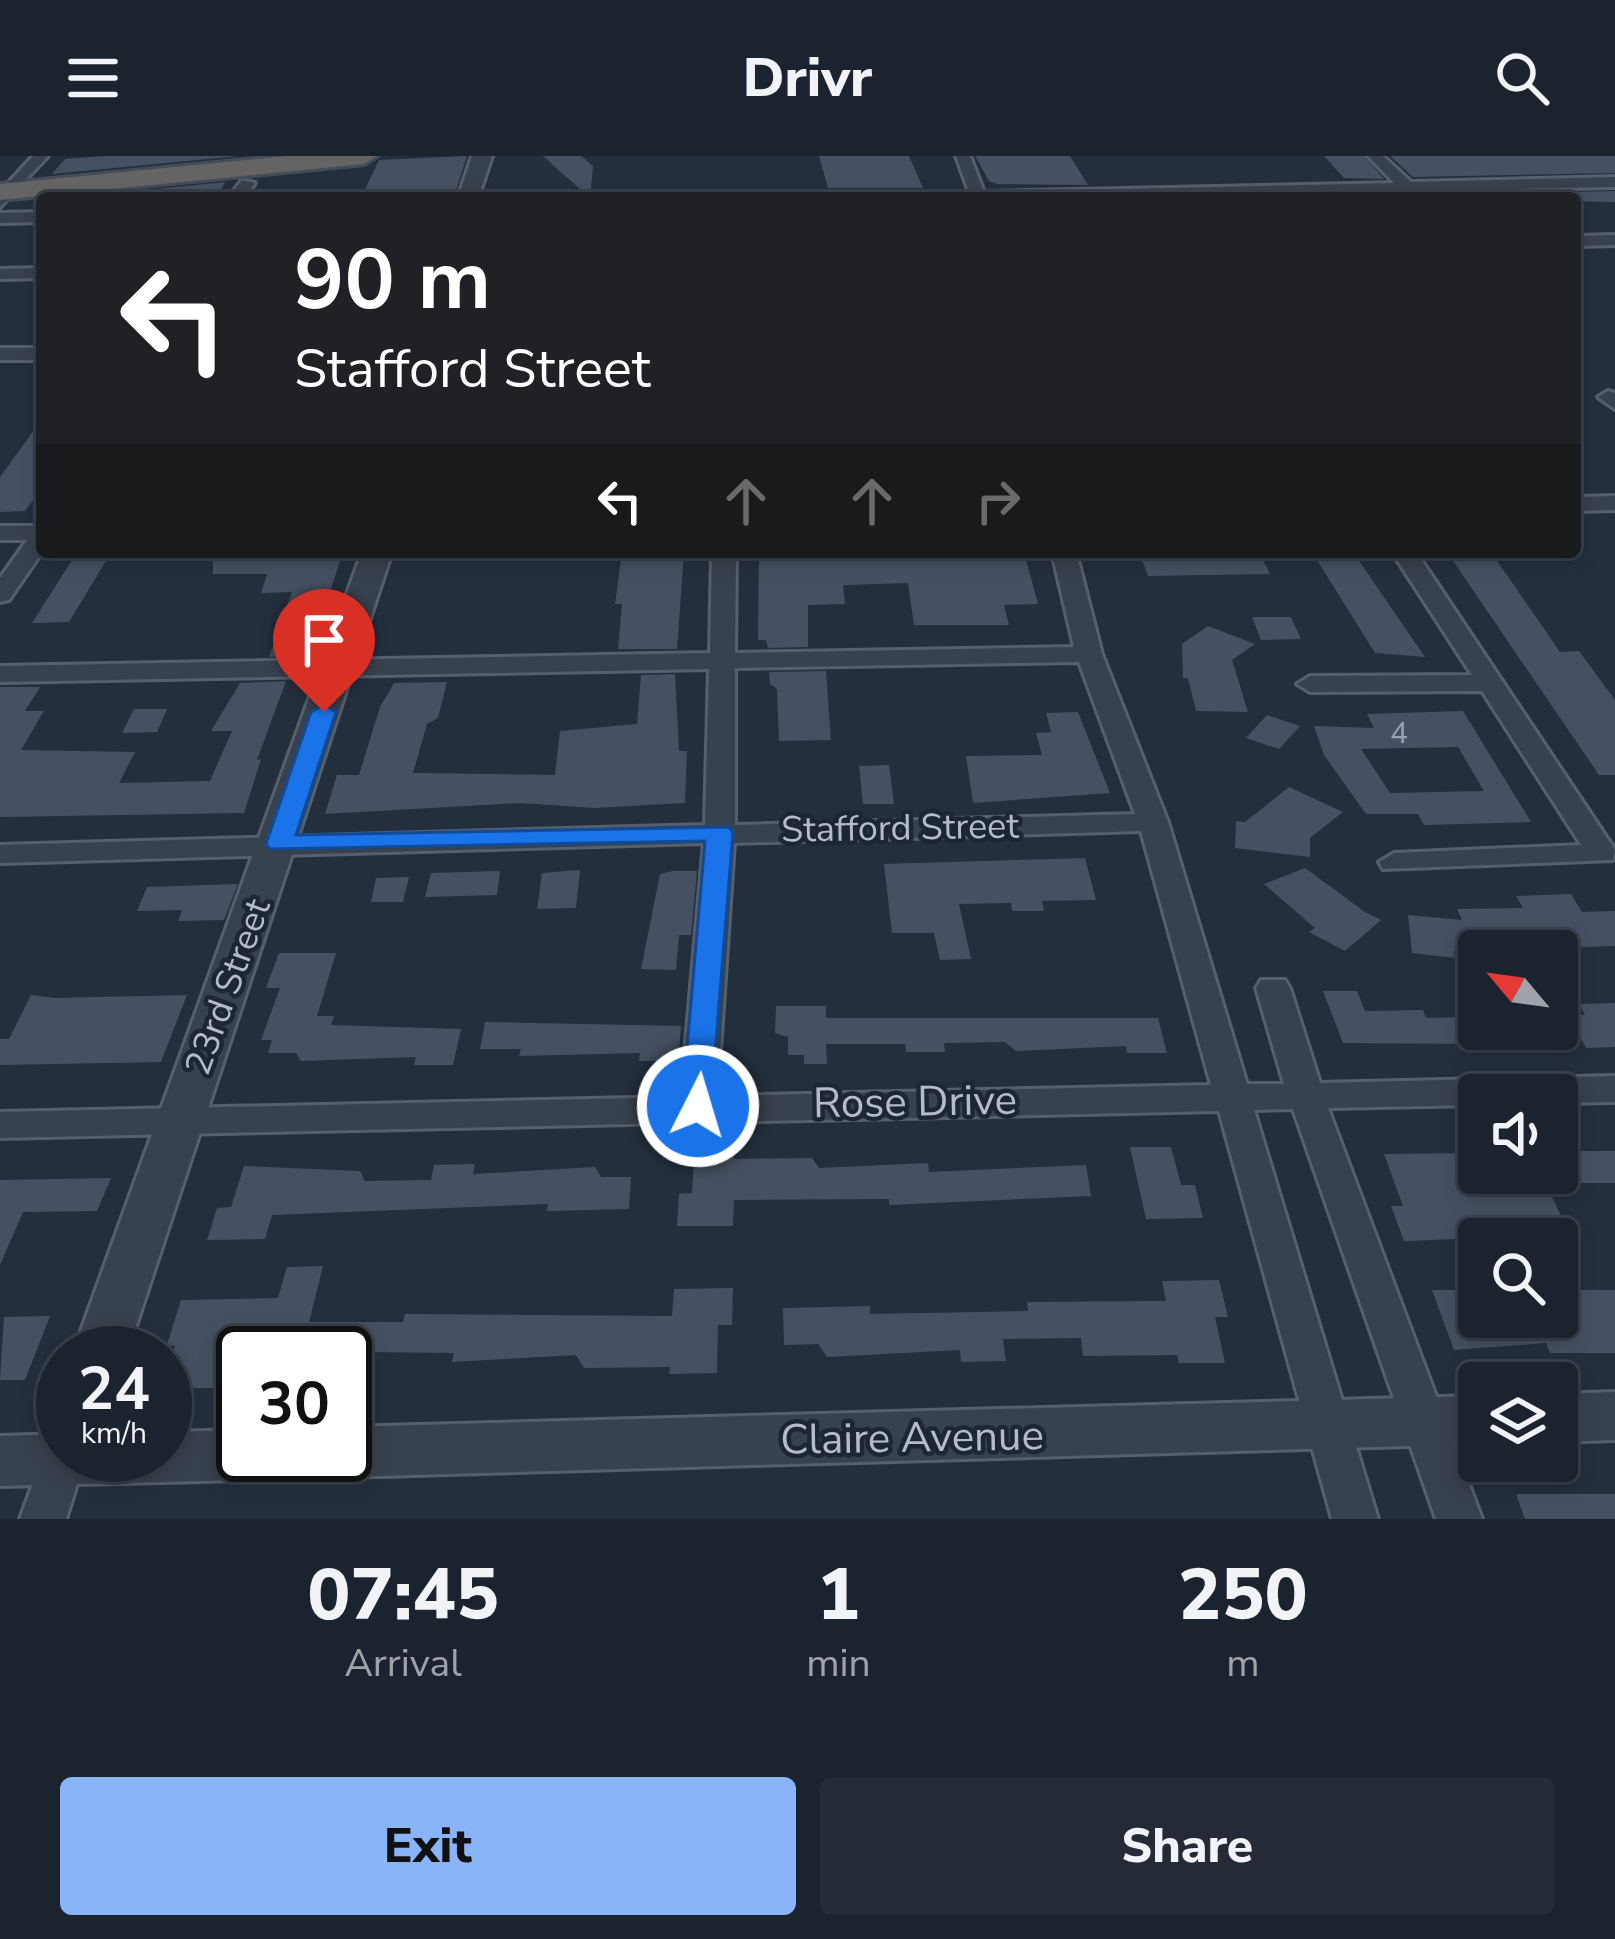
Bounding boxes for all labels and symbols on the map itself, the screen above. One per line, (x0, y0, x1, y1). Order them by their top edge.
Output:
pin (273, 589, 375, 712)
house number: 4 (1390, 713, 1408, 754)
street label: Stafford Street (781, 801, 1020, 855)
street label: 23rd Street (173, 892, 283, 1082)
north arrow (1458, 930, 1578, 1050)
position arrow (635, 1043, 761, 1169)
street label: Rose Drive (813, 1072, 1017, 1132)
speed limit sign: 30 (216, 1326, 372, 1482)
street label: Claire Avenue (780, 1407, 1044, 1469)

